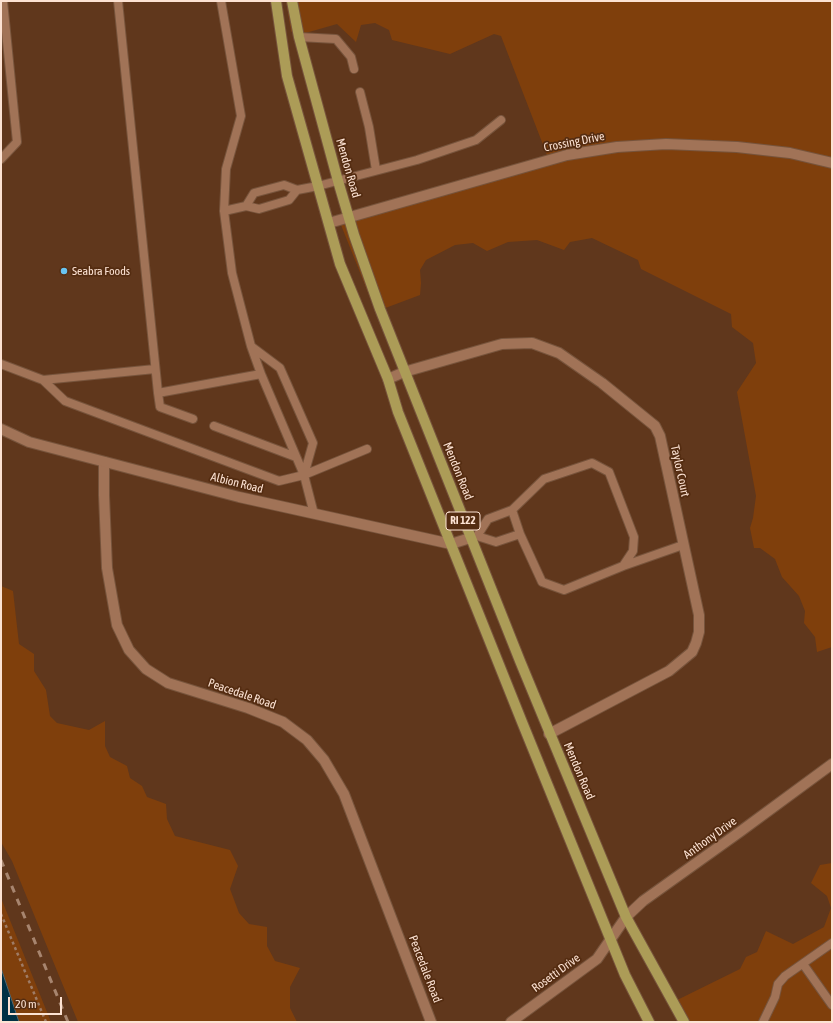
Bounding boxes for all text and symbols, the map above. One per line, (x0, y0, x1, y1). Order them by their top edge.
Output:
street label: Crossing Drive (542, 129, 606, 155)
street label: Mendon Road (333, 137, 363, 199)
place label: Seabra Foods (72, 264, 130, 278)
marker: Seabra Foods (59, 266, 69, 276)
street label: Mendon Road (440, 440, 476, 502)
street label: Taylor Court (667, 444, 693, 498)
street label: Albion Road (209, 470, 265, 496)
road number: RI 122 (446, 512, 480, 530)
street label: Peacedale Road (206, 676, 278, 712)
street label: Mendon Road (560, 740, 598, 802)
street label: Anthony Drive (681, 814, 739, 862)
street label: Peacedale Road (406, 933, 444, 1005)
street label: Rosetti Drive (529, 951, 583, 995)
scale bar (10, 989, 64, 1015)
text: 20 m (15, 997, 37, 1011)

